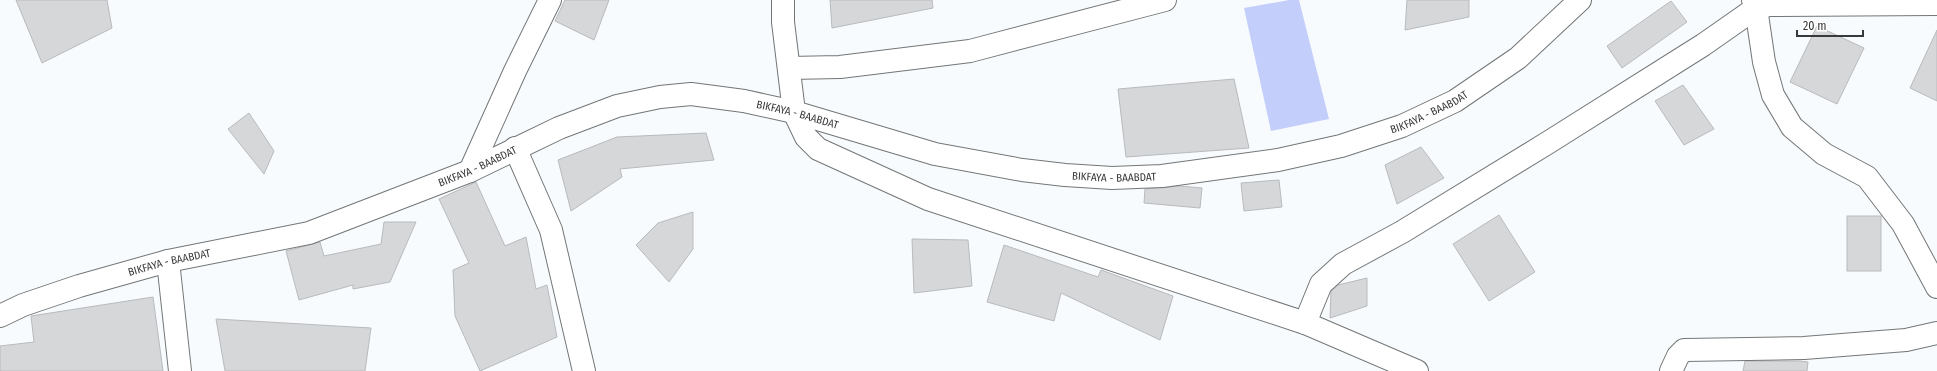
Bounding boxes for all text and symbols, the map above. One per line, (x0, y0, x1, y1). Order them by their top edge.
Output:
scale bar (1797, 12, 1863, 38)
text: 20 m (1803, 19, 1827, 33)
street label: BIKFAYA - BAABDAT (1389, 87, 1471, 136)
street label: BIKFAYA - BAABDAT (755, 97, 841, 132)
street label: BIKFAYA - BAABDAT (436, 143, 519, 189)
street label: BIKFAYA - BAABDAT (1071, 169, 1157, 185)
street label: BIKFAYA - BAABDAT (126, 246, 213, 278)

